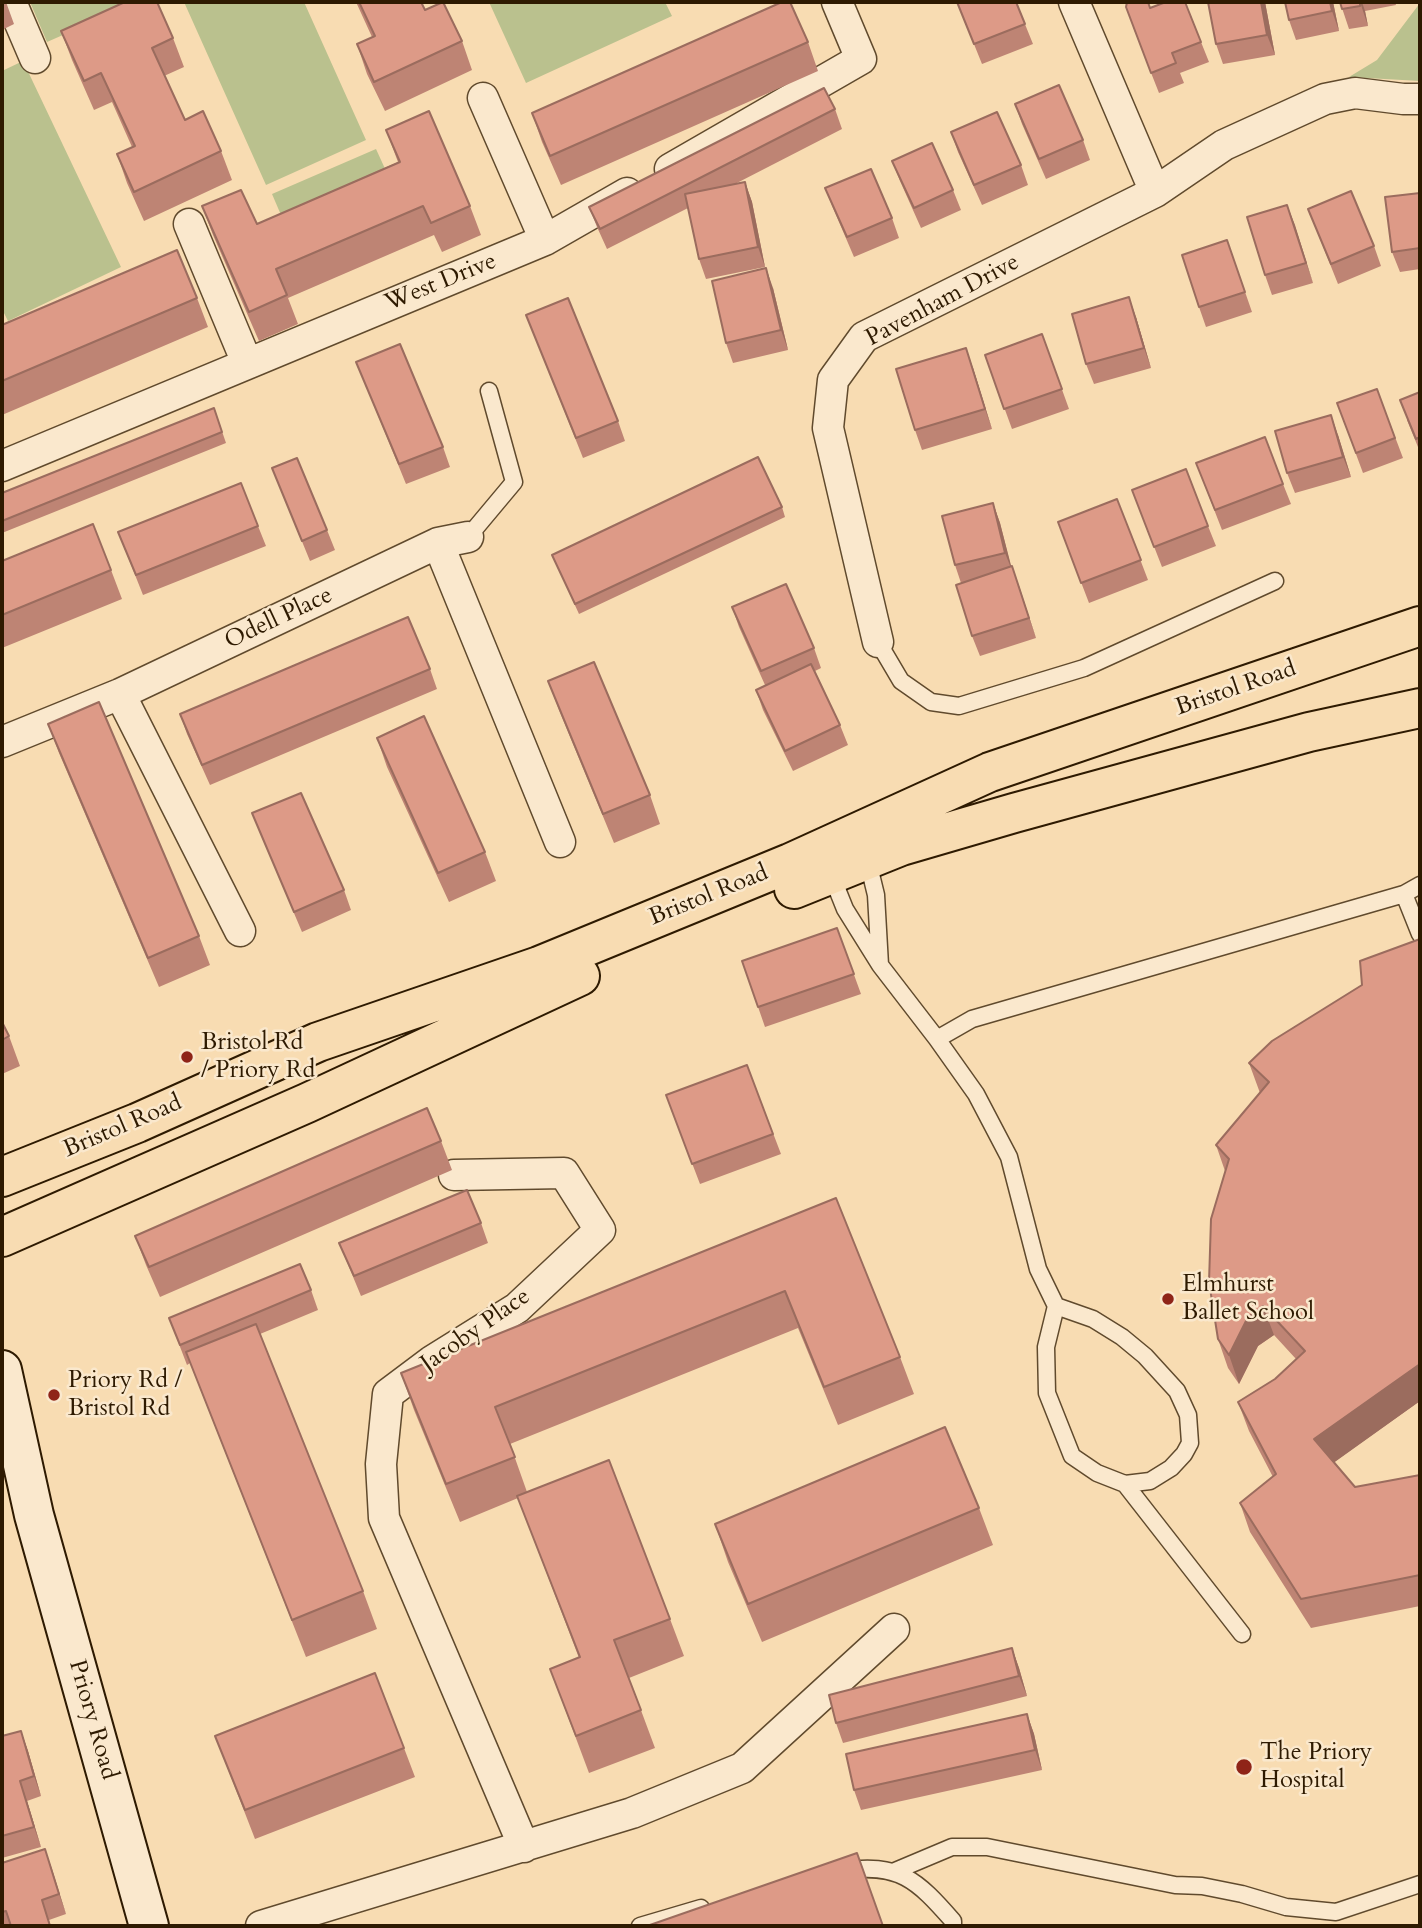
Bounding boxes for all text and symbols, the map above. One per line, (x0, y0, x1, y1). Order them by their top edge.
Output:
street label: West Drive (381, 248, 501, 318)
street label: Pavenham Drive (861, 248, 1025, 354)
street label: Odell Place (221, 582, 337, 656)
street label: Bristol Road (1172, 655, 1300, 723)
street label: Bristol Road (645, 859, 773, 933)
place label: Bristol Rd / Priory Rd (201, 1029, 315, 1085)
marker: Bristol Rd / Priory Rd (179, 1049, 195, 1065)
street label: Bristol Road (60, 1089, 186, 1165)
place label: Elmhurst Ballet School (1182, 1271, 1314, 1327)
street label: Jacoby Place (416, 1283, 536, 1379)
marker: Elmhurst Ballet School (1160, 1291, 1176, 1307)
place label: Priory Rd / Bristol Rd (68, 1367, 182, 1423)
marker: Priory Rd / Bristol Rd (46, 1387, 62, 1403)
street label: Priory Road (61, 1657, 123, 1783)
place label: The Priory Hospital (1260, 1739, 1372, 1795)
marker: The Priory Hospital (1234, 1757, 1254, 1777)

